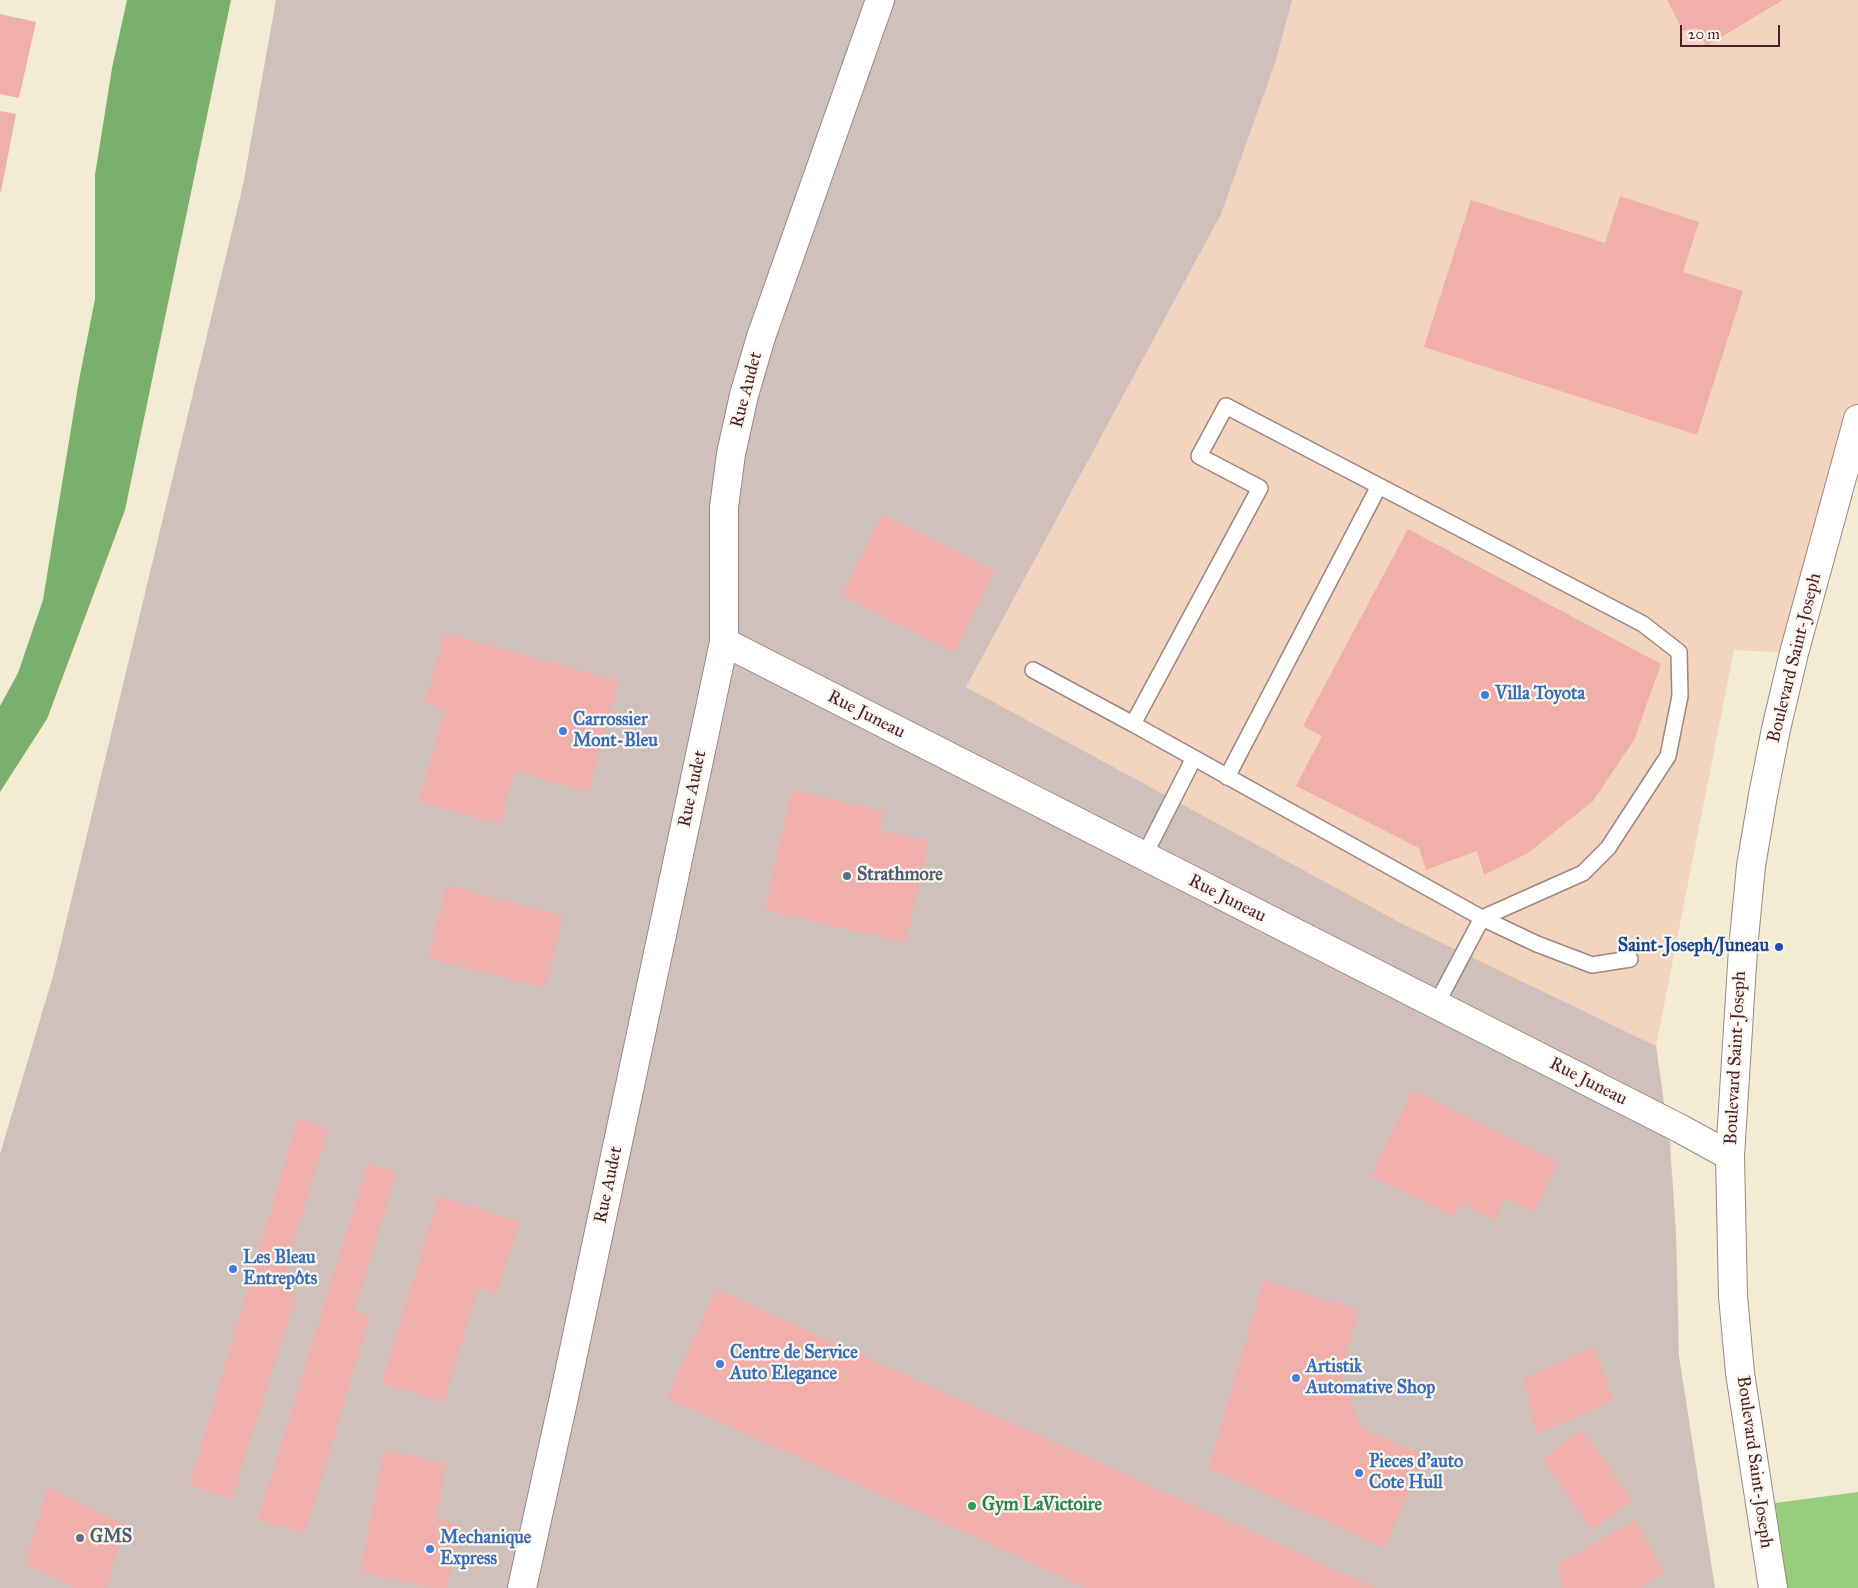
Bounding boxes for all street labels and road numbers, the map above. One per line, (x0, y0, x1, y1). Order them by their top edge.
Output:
street label: Rue Audet (726, 350, 768, 430)
street label: Boulevard Saint-Joseph (1763, 571, 1827, 745)
street label: Rue Juneau (824, 686, 908, 744)
street label: Rue Audet (674, 749, 712, 829)
street label: Rue Juneau (1185, 870, 1269, 928)
street label: Boulevard Saint-Joseph (1721, 971, 1751, 1145)
street label: Rue Juneau (1546, 1053, 1630, 1111)
street label: Rue Audet (590, 1145, 628, 1225)
street label: Boulevard Saint-Joseph (1731, 1374, 1777, 1550)

